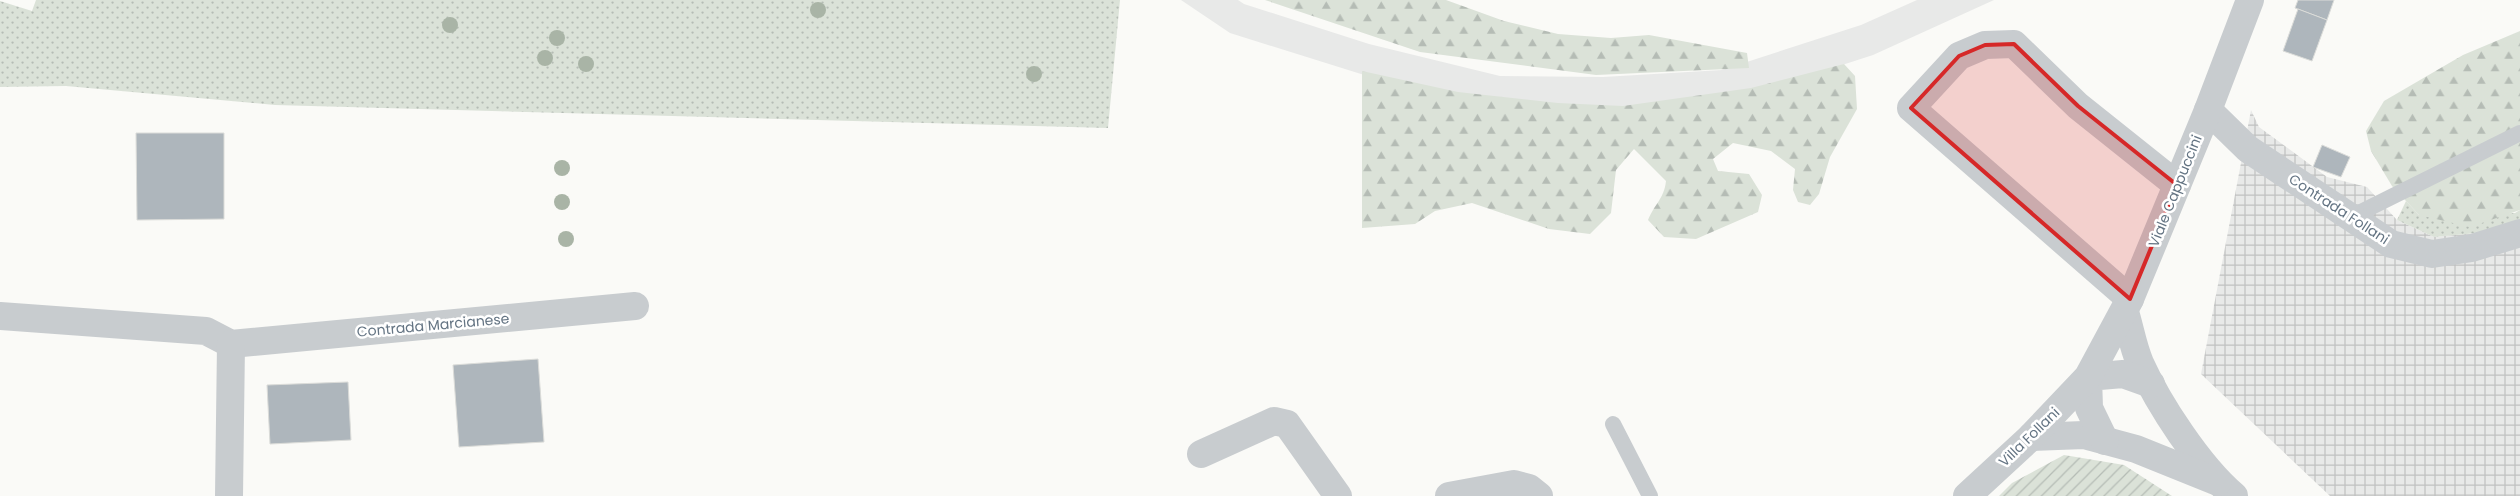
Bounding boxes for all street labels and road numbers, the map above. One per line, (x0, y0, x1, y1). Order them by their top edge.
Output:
street label: Viale Cappuccini (2143, 132, 2207, 250)
street label: Contrada Follani (2285, 169, 2393, 249)
street label: Contrada Marcianese (356, 308, 510, 342)
street label: Villa Follani (1994, 403, 2064, 471)

